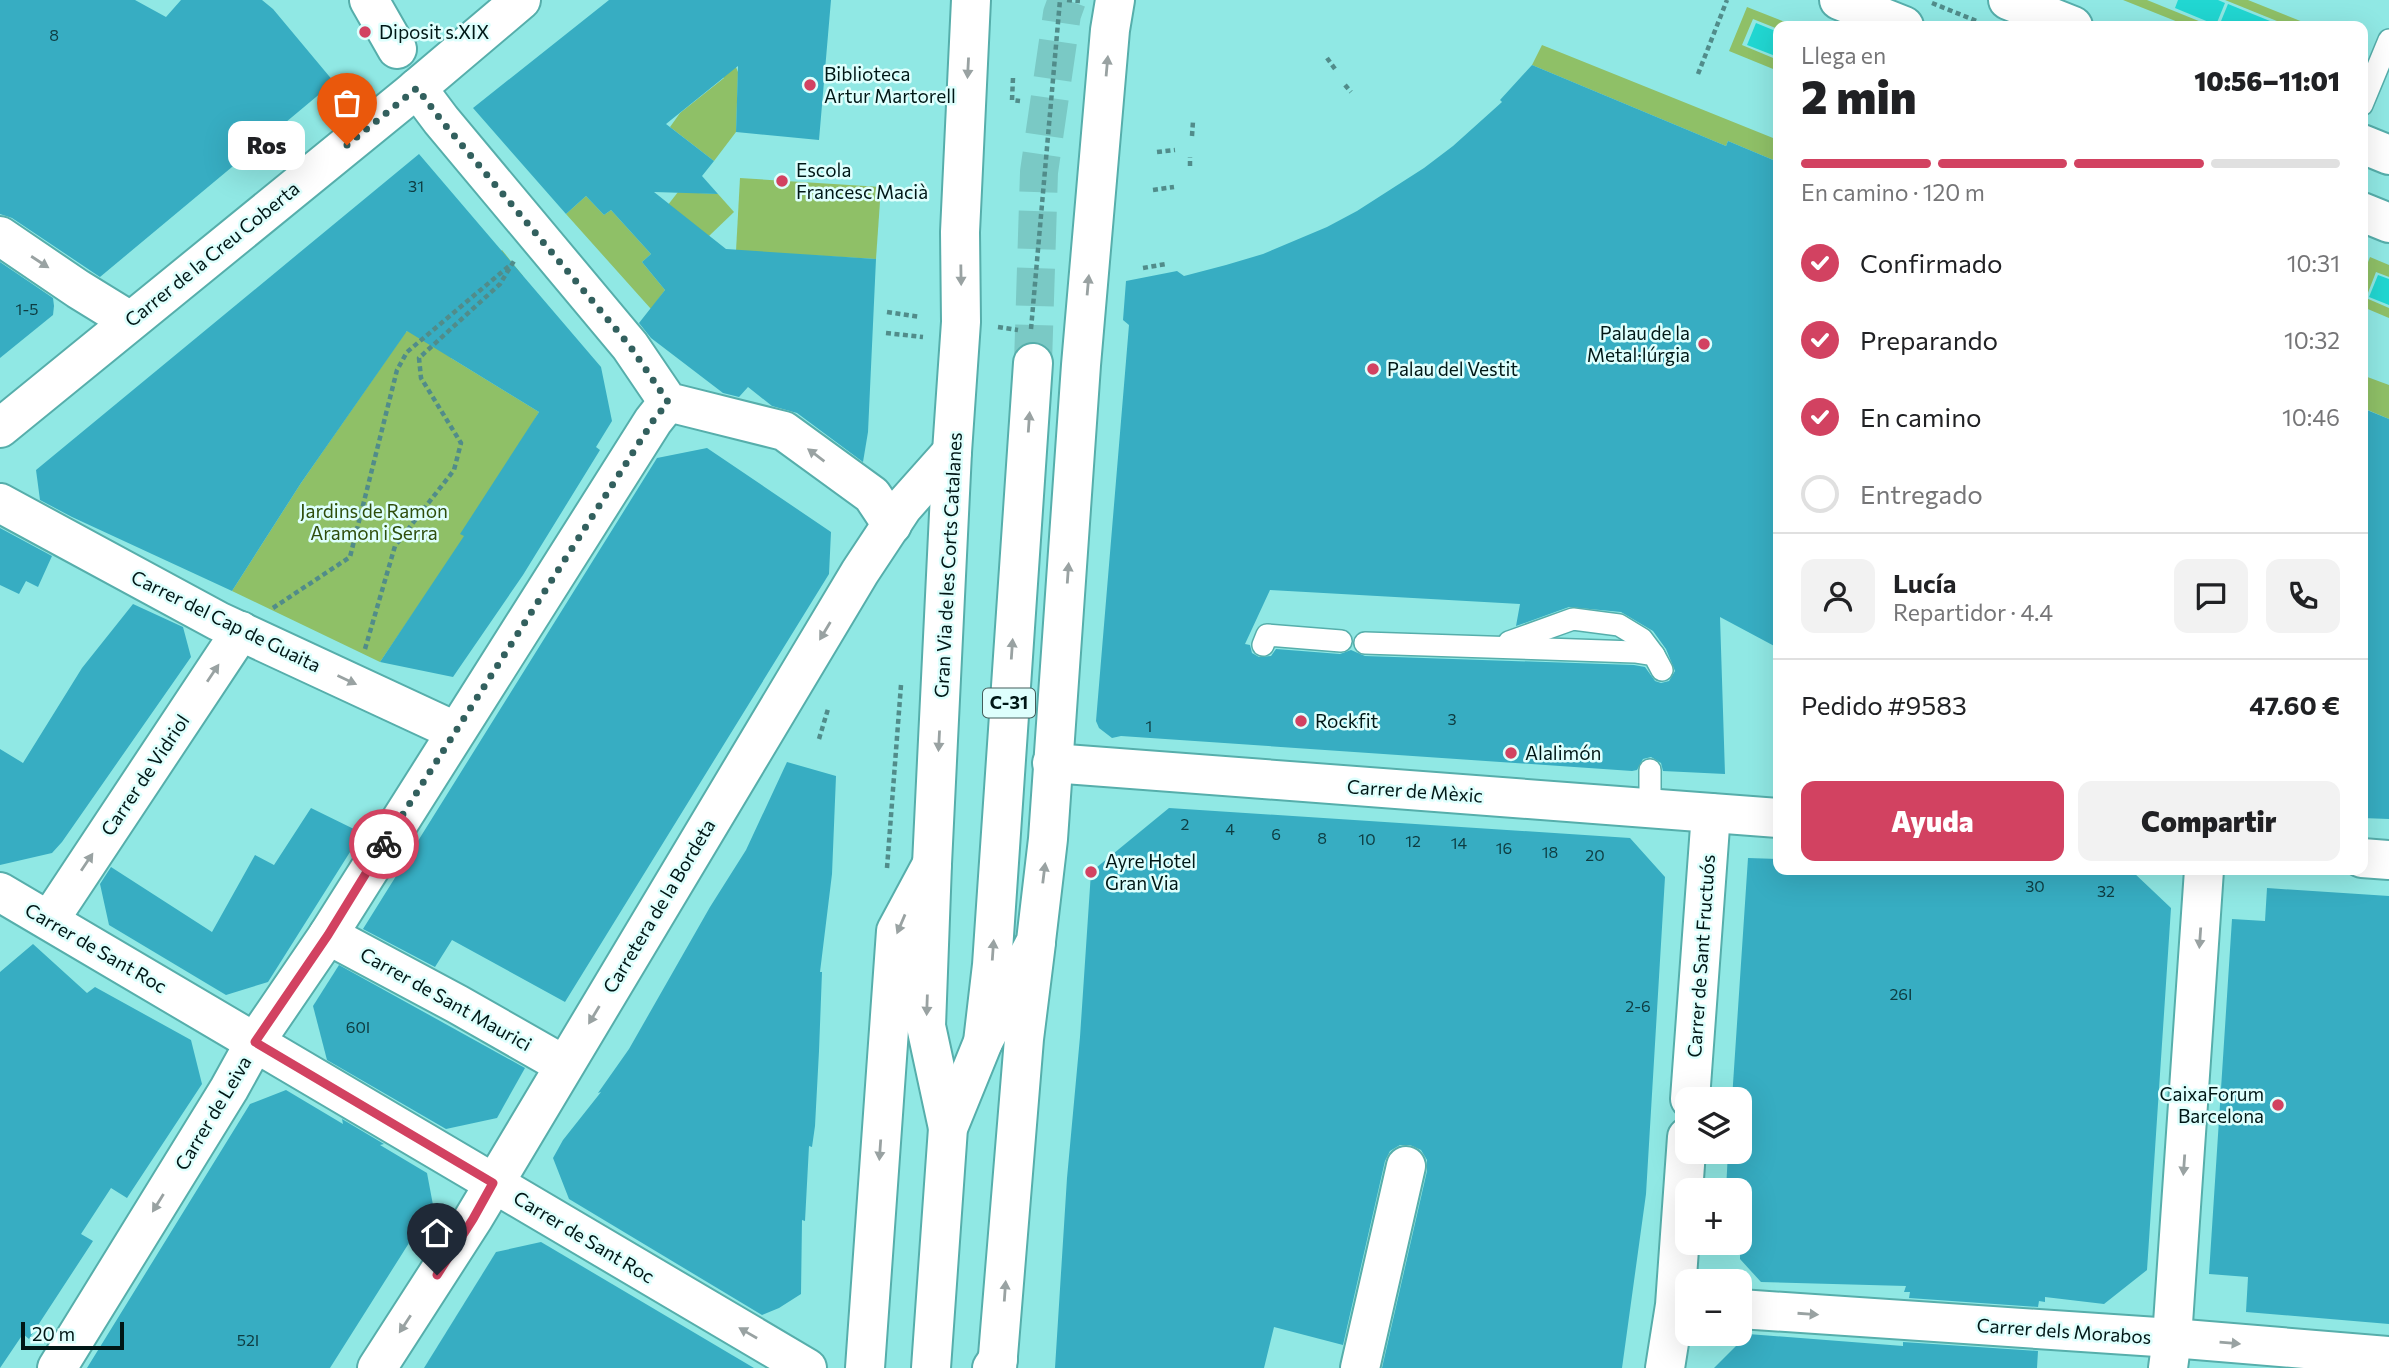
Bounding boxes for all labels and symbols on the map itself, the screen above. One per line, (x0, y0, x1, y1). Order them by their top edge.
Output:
place label: Diposit s.XIX (379, 20, 489, 43)
marker: Diposit s.XIX (357, 24, 373, 40)
house number: 8 (49, 25, 59, 44)
one-way arrow (1102, 55, 1113, 77)
one-way arrow (962, 57, 973, 79)
place label: Biblioteca Artur Martorell (824, 62, 956, 107)
pin (317, 73, 377, 145)
marker: Biblioteca Artur Martorell (802, 77, 818, 93)
callout: Ros (228, 120, 305, 170)
place label: Escola Francesc Macià (796, 158, 928, 203)
marker: Escola Francesc Macià (774, 173, 790, 189)
street label: Carrer de la Creu Coberta (120, 176, 303, 331)
house number: 31 (408, 176, 424, 195)
one-way arrow (30, 255, 49, 268)
one-way arrow (955, 264, 967, 286)
one-way arrow (1083, 274, 1094, 296)
house number: 1-5 (16, 299, 38, 318)
place label: Palau de la Metal·lúrgia (1587, 321, 1690, 366)
marker: Palau de la Metal·lúrgia (1696, 336, 1712, 352)
place label: Palau del Vestit (1387, 357, 1518, 380)
marker: Palau del Vestit (1365, 361, 1381, 377)
one-way arrow (1024, 411, 1035, 433)
street label: Gran Via de les Corts Catalanes (929, 432, 966, 698)
one-way arrow (807, 449, 825, 463)
park label: Jardins de Ramon Aramon i Serra (300, 499, 448, 544)
one-way arrow (1062, 562, 1073, 584)
street label: Carrer del Cap de Guaita (128, 565, 325, 676)
one-way arrow (818, 621, 831, 640)
one-way arrow (1007, 638, 1018, 660)
one-way arrow (206, 664, 220, 682)
one-way arrow (337, 675, 358, 686)
road number: C-31 (983, 688, 1035, 718)
place label: Rockfit (1315, 709, 1379, 732)
house number: 3 (1447, 709, 1457, 728)
street label: Carrer de Vidriol (96, 710, 194, 840)
marker: Rockfit (1293, 713, 1309, 729)
house number: 1 (1146, 716, 1152, 735)
one-way arrow (933, 730, 944, 752)
place label: Alalimón (1525, 741, 1601, 764)
marker: Alalimón (1503, 745, 1519, 761)
street label: Carrer de Mèxic (1346, 774, 1484, 807)
courier (349, 809, 419, 879)
house number: 2 (1181, 814, 1190, 833)
street label: Carretera de la Bordeta (598, 815, 720, 997)
house number: 4 (1225, 819, 1235, 838)
house number: 6 (1271, 824, 1281, 843)
house number: 8 (1317, 828, 1327, 847)
house number: 10 (1358, 829, 1376, 848)
house number: 12 (1405, 831, 1421, 850)
house number: 14 (1451, 833, 1468, 852)
house number: 16 (1496, 838, 1512, 857)
house number: 18 (1542, 842, 1558, 861)
house number: 20 (1585, 845, 1605, 864)
place label: Ayre Hotel Gran Via (1105, 849, 1196, 894)
one-way arrow (81, 853, 94, 872)
street label: Carrer de Sant Fructuós (1682, 854, 1719, 1058)
one-way arrow (1038, 862, 1049, 884)
marker: Ayre Hotel Gran Via (1083, 864, 1099, 880)
house number: 30 (2025, 876, 2045, 895)
house number: 32 (2097, 881, 2115, 900)
street label: Carrer de Sant Roc (21, 898, 171, 998)
one-way arrow (895, 914, 906, 935)
one-way arrow (2194, 927, 2205, 949)
one-way arrow (987, 938, 998, 960)
street label: Carrer de Sant Maurici (357, 942, 536, 1055)
house number: 26I (1889, 984, 1913, 1003)
one-way arrow (921, 994, 932, 1016)
house number: 2-6 (1625, 996, 1651, 1015)
one-way arrow (588, 1005, 600, 1024)
house number: 60I (346, 1017, 370, 1036)
street label: Carrer de Leiva (170, 1052, 256, 1174)
place label: CaixaForum Barcelona (2160, 1082, 2264, 1127)
marker: CaixaForum Barcelona (2270, 1097, 2286, 1113)
one-way arrow (874, 1139, 885, 1161)
one-way arrow (2178, 1154, 2189, 1176)
street label: Carrer de Sant Roc (510, 1186, 659, 1288)
one-way arrow (152, 1193, 165, 1213)
pin (407, 1203, 467, 1275)
one-way arrow (999, 1280, 1010, 1302)
one-way arrow (1797, 1308, 1819, 1319)
street label: Carrer dels Morabos (1976, 1313, 2152, 1348)
one-way arrow (399, 1314, 412, 1334)
scale bar (21, 1319, 124, 1351)
one-way arrow (739, 1327, 758, 1340)
house number: 52I (237, 1330, 259, 1349)
one-way arrow (2219, 1338, 2241, 1349)

